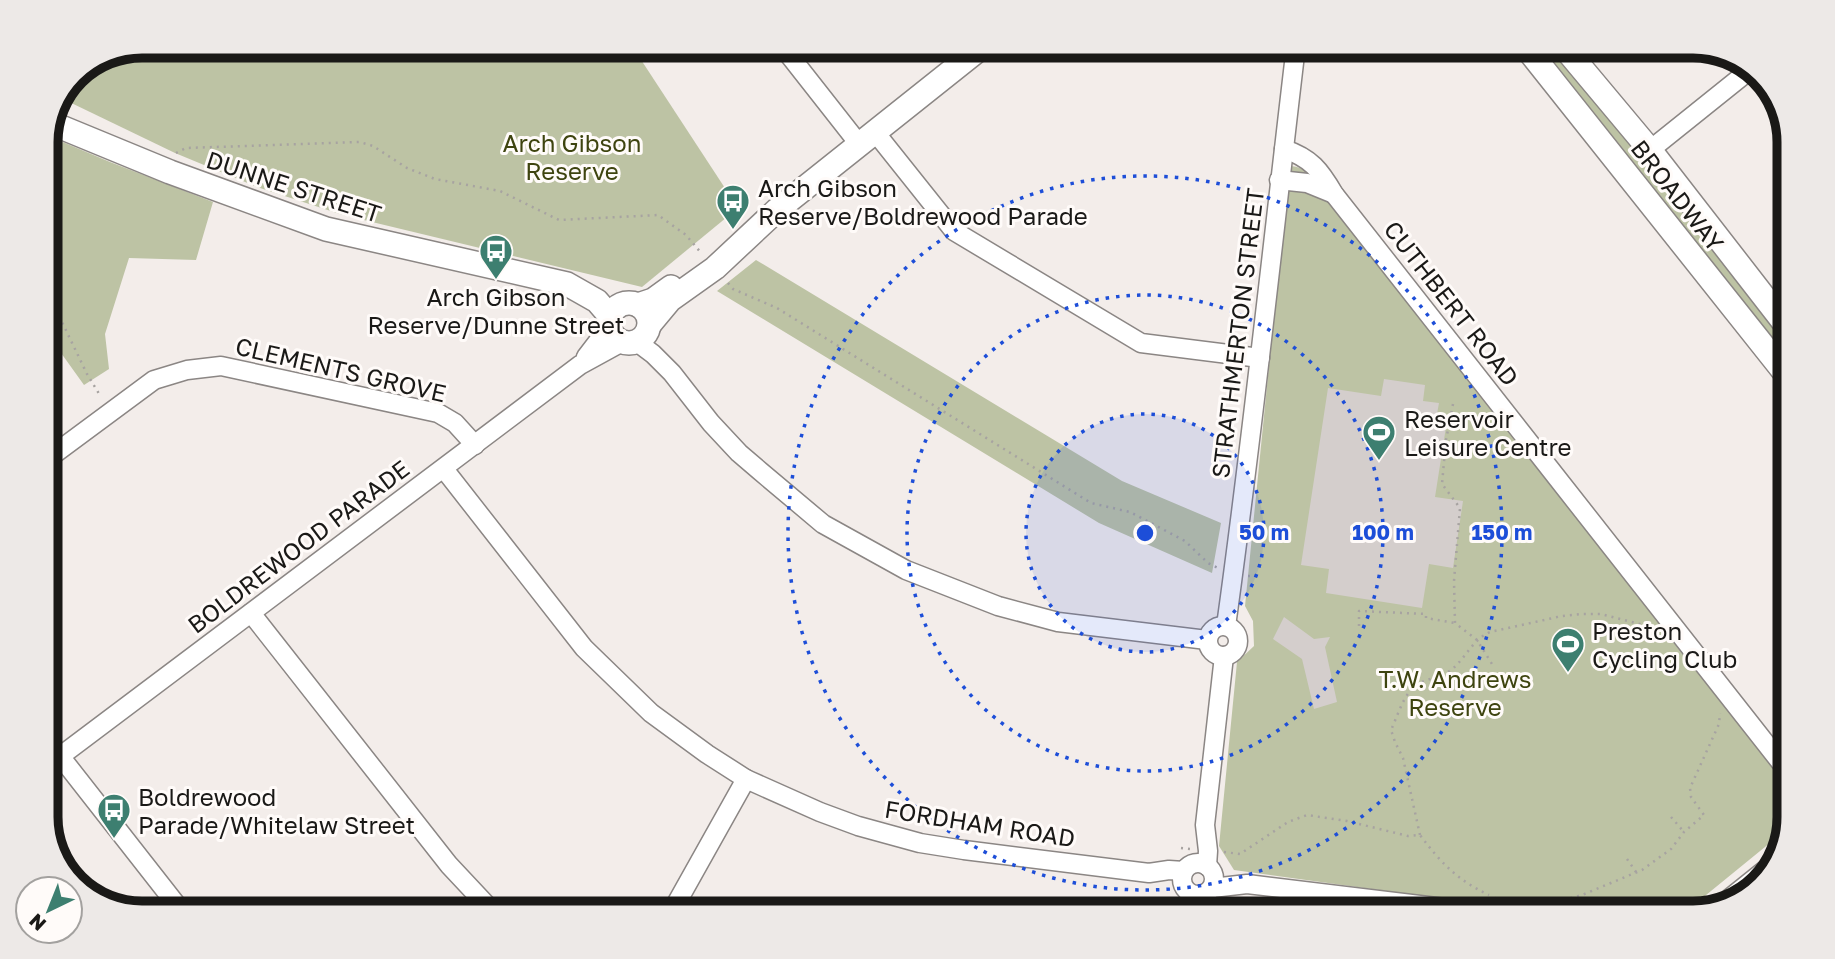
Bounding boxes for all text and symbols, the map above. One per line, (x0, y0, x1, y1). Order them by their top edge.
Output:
park label: Arch Gibson Reserve (502, 128, 642, 185)
street label: BROADWAY (1626, 134, 1731, 257)
street label: DUNNE STREET (203, 144, 385, 228)
place label: Arch Gibson Reserve/Boldrewood Parade (758, 173, 1088, 230)
bus stop icon: Arch Gibson Reserve/Boldrewood Parade (714, 182, 752, 231)
street label: STRATHMERTON STREET (1205, 186, 1269, 480)
street label: CUTHBERT ROAD (1379, 215, 1525, 391)
bus stop icon: Arch Gibson Reserve/Dunne Street (477, 232, 515, 281)
place label: Arch Gibson Reserve/Dunne Street (368, 282, 624, 339)
street label: CLEMENTS GROVE (233, 331, 449, 407)
place label: Reservoir Leisure Centre (1404, 404, 1571, 461)
sports icon: Reservoir Leisure Centre (1360, 413, 1398, 462)
street label: BOLDREWOOD PARADE (181, 453, 415, 639)
text: 50 m (1239, 519, 1289, 545)
text: 100 m (1352, 519, 1414, 545)
text: 150 m (1472, 519, 1532, 545)
centre of rings (1133, 521, 1157, 545)
place label: Preston Cycling Club (1592, 616, 1737, 673)
sports icon: Preston Cycling Club (1549, 625, 1587, 674)
park label: T.W. Andrews Reserve (1378, 664, 1532, 721)
place label: Boldrewood Parade/Whitelaw Street (138, 782, 415, 839)
bus stop icon: Boldrewood Parade/Whitelaw Street (95, 791, 133, 840)
street label: FORDHAM ROAD (883, 794, 1077, 852)
north arrow (14, 875, 84, 945)
text: N (24, 909, 50, 936)

